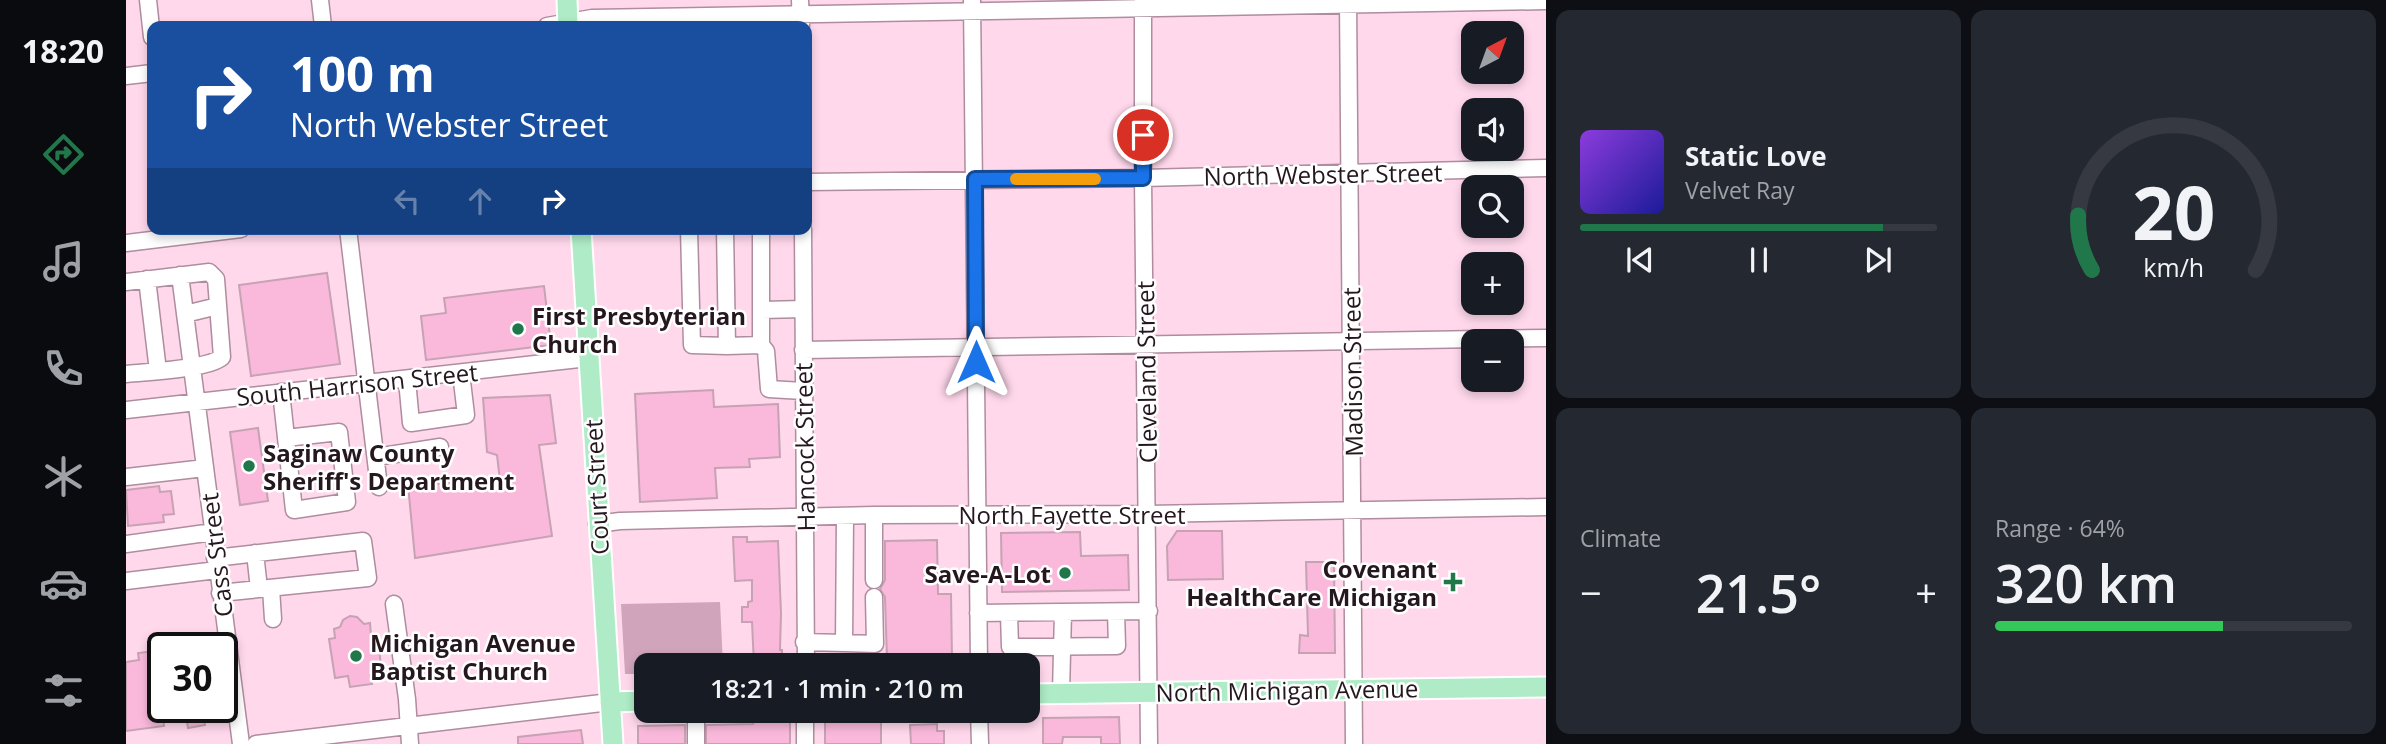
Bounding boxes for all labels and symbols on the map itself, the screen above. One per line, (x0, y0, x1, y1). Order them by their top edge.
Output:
north arrow (1461, 21, 1524, 84)
pin (1113, 105, 1173, 165)
street label: North Webster Street (1203, 155, 1443, 193)
street label: Cleveland Street (1128, 281, 1164, 463)
street label: Madison Street (1334, 287, 1370, 457)
place label: First Presbyterian Church (532, 299, 746, 360)
marker: First Presbyterian Church (510, 321, 526, 337)
position arrow (939, 325, 1013, 399)
street label: South Harrison Street (235, 355, 479, 413)
street label: Hancock Street (786, 362, 822, 532)
street label: Court Street (576, 418, 616, 556)
place label: Saginaw County Sheriff's Department (263, 436, 514, 497)
marker: Saginaw County Sheriff's Department (241, 458, 257, 474)
street label: Cass Street (192, 491, 240, 619)
street label: North Fayette Street (959, 498, 1185, 531)
place label: Covenant HealthCare Michigan (1186, 552, 1437, 613)
place label: Save-A-Lot (925, 557, 1051, 590)
marker: Save-A-Lot (1057, 565, 1073, 581)
marker: Covenant HealthCare Michigan (1443, 572, 1463, 592)
place label: Michigan Avenue Baptist Church (370, 626, 576, 687)
speed limit sign: 30 (147, 632, 238, 723)
marker: Michigan Avenue Baptist Church (348, 648, 364, 664)
street label: North Michigan Avenue (1155, 671, 1419, 709)

